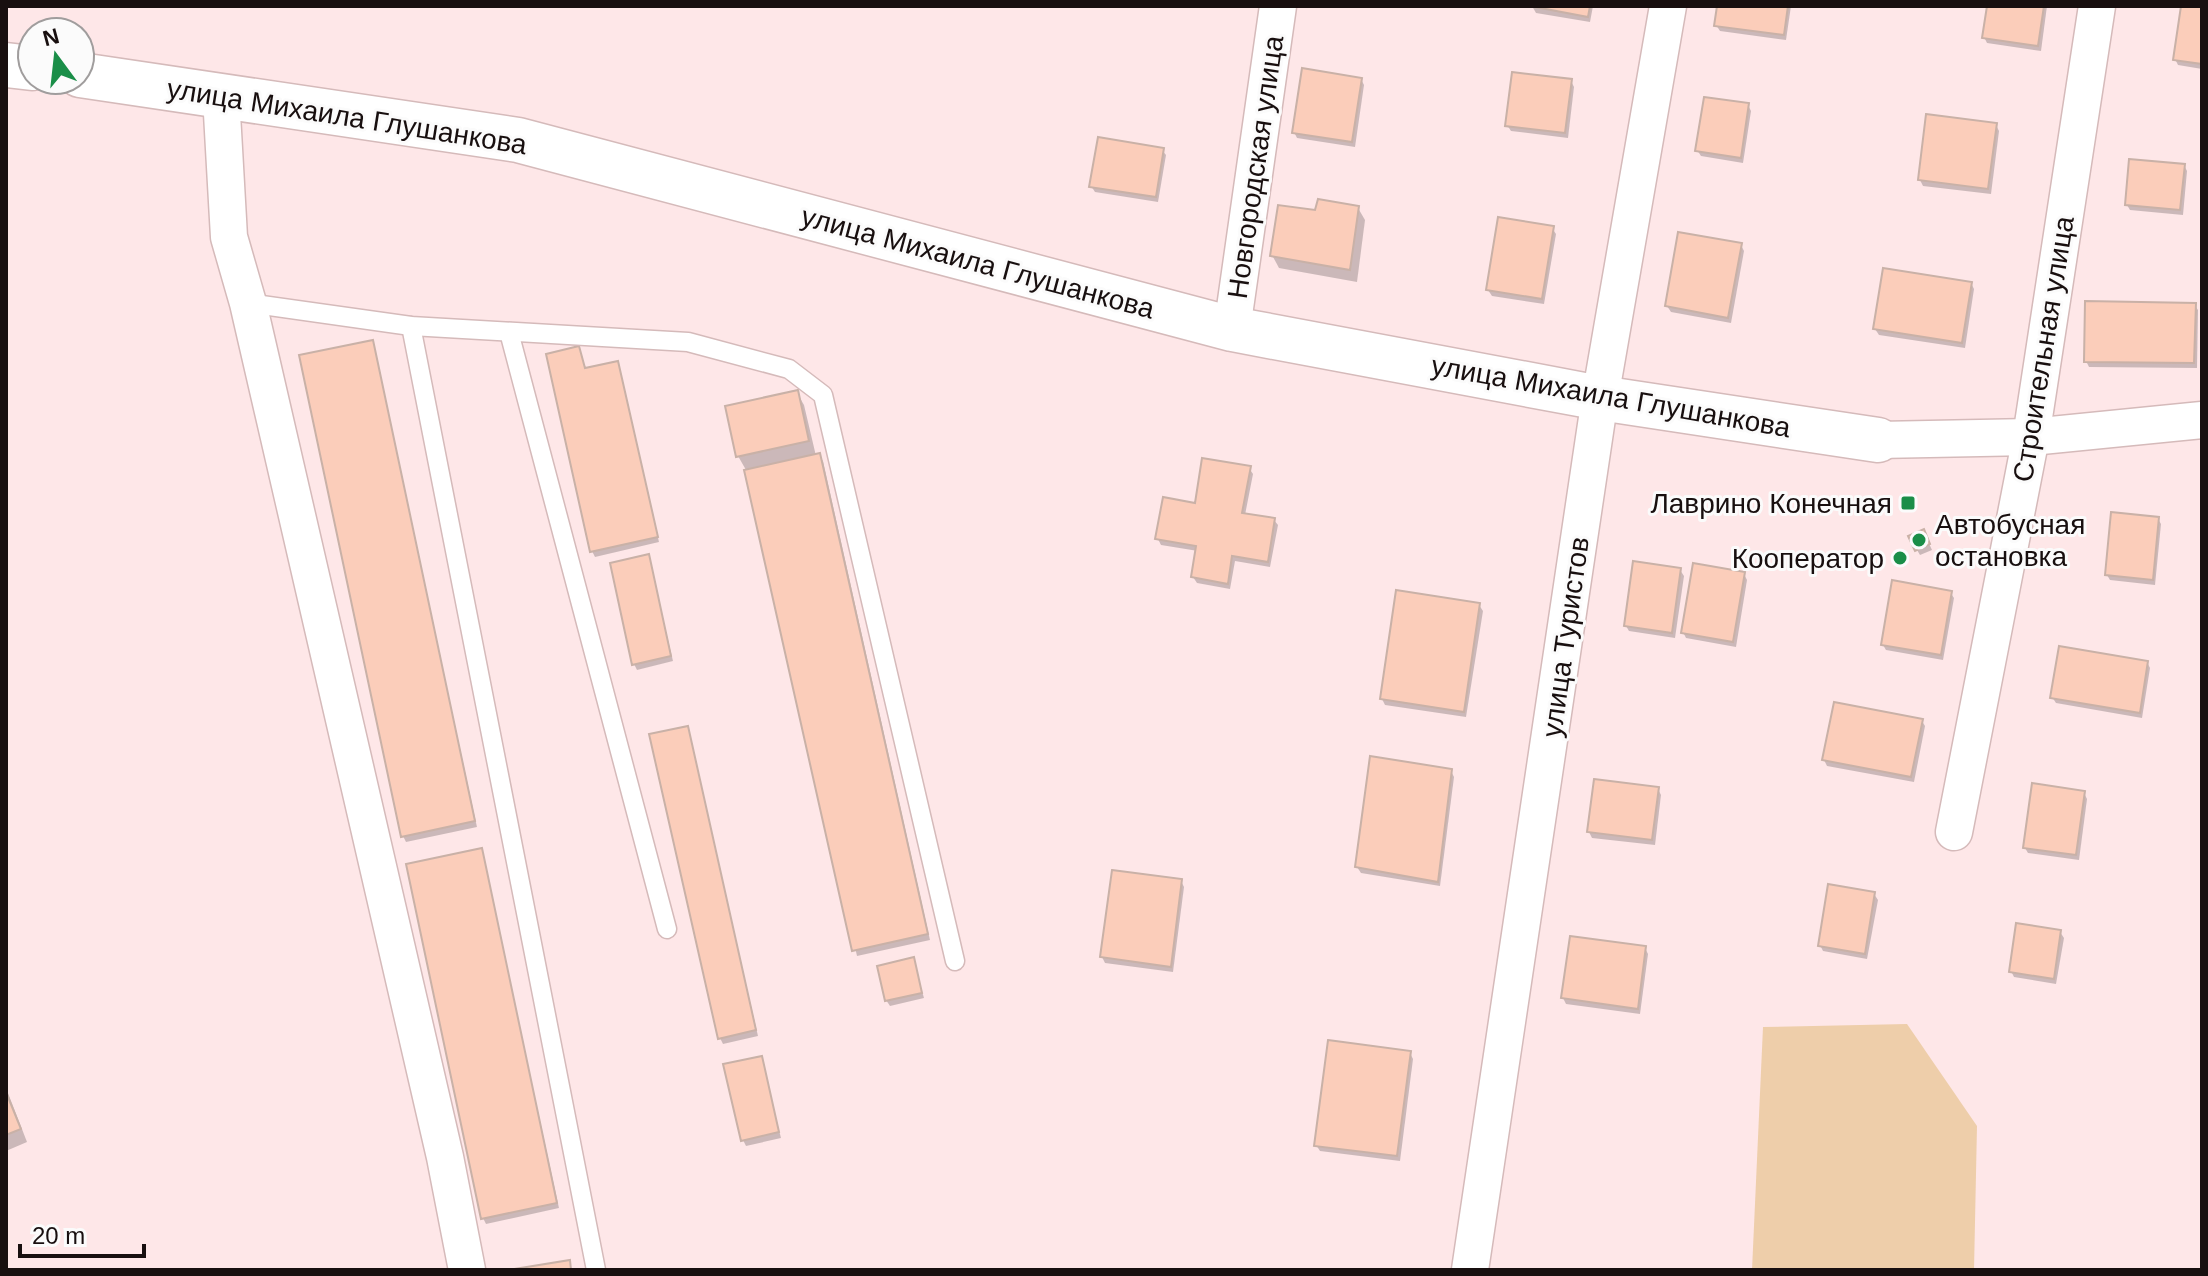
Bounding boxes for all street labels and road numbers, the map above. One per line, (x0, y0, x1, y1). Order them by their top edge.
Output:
street label: Новгородская улица (1222, 33, 1289, 300)
street label: улица Михаила Глушанкова (165, 73, 530, 160)
street label: улица Михаила Глушанкова (798, 200, 1158, 325)
street label: Строительная улица (2007, 213, 2080, 484)
street label: улица Михаила Глушанкова (1429, 350, 1793, 443)
street label: улица Туристов (1536, 535, 1595, 739)

